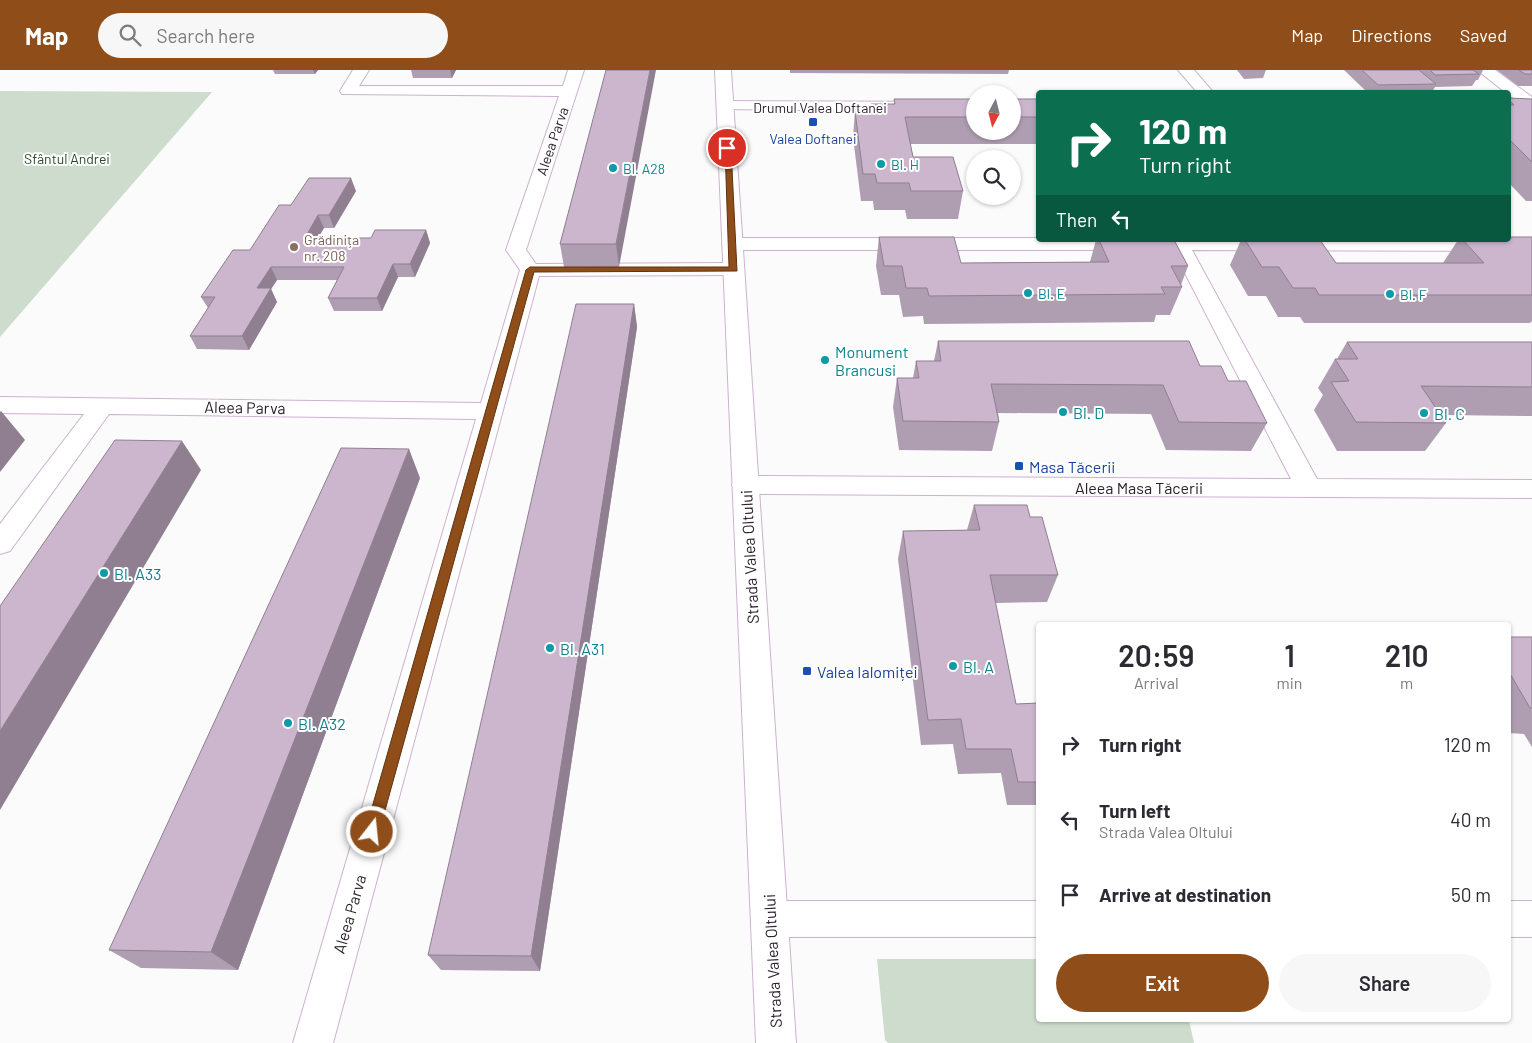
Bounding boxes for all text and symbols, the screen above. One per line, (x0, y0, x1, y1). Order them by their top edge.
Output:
search box (98, 13, 448, 58)
text: Map (25, 21, 68, 50)
icon: search (116, 21, 144, 49)
text: Search here (156, 24, 255, 47)
text: Map (1291, 24, 1323, 46)
text: Directions (1351, 24, 1432, 46)
text: Saved (1460, 24, 1507, 46)
north arrow (966, 85, 1021, 140)
map controls (966, 85, 1021, 205)
street label: Drumul Valea Doftanei (753, 99, 887, 116)
street label: Aleea Parva (532, 105, 572, 177)
text: 120 m (1139, 109, 1227, 151)
icon: right (1056, 110, 1121, 175)
marker: Valea Doftanei (807, 116, 819, 128)
pin (706, 127, 748, 169)
place label: Valea Doftanei (769, 130, 857, 147)
icon: arrive (713, 134, 741, 162)
park label: Sfântul Andrei (24, 150, 110, 167)
button: search (966, 150, 1021, 205)
text: Turn right (1139, 151, 1232, 177)
place label: Bl. H (891, 156, 919, 173)
marker: Bl. H (875, 158, 887, 170)
place label: Bl. A28 (623, 160, 665, 177)
marker: Bl. A28 (607, 162, 619, 174)
icon: left (1107, 205, 1135, 233)
text: Then (1056, 208, 1097, 231)
place label: Grădinița nr. 208 (304, 231, 359, 264)
marker: Grădinița nr. 208 (288, 241, 300, 253)
place label: Bl. E (1038, 285, 1065, 302)
place label: Bl. F (1400, 286, 1427, 303)
marker: Bl. E (1022, 287, 1034, 299)
marker: Bl. F (1384, 288, 1396, 300)
place label: Monument Brancusi (835, 342, 908, 379)
marker: Monument Brancusi (819, 354, 831, 366)
street label: Aleea Parva (204, 397, 286, 417)
place label: Bl. D (1073, 403, 1104, 422)
place label: Bl. C (1434, 404, 1465, 423)
marker: Bl. D (1057, 406, 1069, 418)
marker: Bl. C (1418, 407, 1430, 419)
place label: Masa Tăcerii (1029, 457, 1115, 476)
marker: Masa Tăcerii (1013, 460, 1025, 472)
street label: Aleea Masa Tăcerii (1075, 478, 1203, 497)
street label: Strada Valea Oltului (736, 490, 762, 624)
place label: Bl. A33 (114, 564, 162, 583)
marker: Bl. A33 (98, 567, 110, 579)
text: 20:59 (1118, 637, 1194, 673)
text: 1 (1284, 637, 1295, 673)
text: 210 (1385, 637, 1429, 673)
place label: Bl. A31 (560, 639, 605, 658)
marker: Bl. A31 (544, 642, 556, 654)
place label: Bl. A (963, 657, 994, 676)
marker: Bl. A (947, 660, 959, 672)
place label: Valea Ialomiței (817, 662, 918, 681)
marker: Valea Ialomiței (801, 665, 813, 677)
text: Arrival (1134, 673, 1179, 692)
text: min (1277, 673, 1302, 692)
text: m (1400, 673, 1413, 692)
place label: Bl. A32 (298, 714, 346, 733)
marker: Bl. A32 (282, 717, 294, 729)
icon: right (1056, 731, 1084, 759)
text: Turn right (1099, 733, 1181, 756)
text: 120 m (1444, 733, 1491, 756)
text: Turn left (1099, 799, 1170, 822)
position arrow (345, 805, 397, 857)
icon: left (1056, 806, 1084, 834)
text: 40 m (1450, 808, 1491, 831)
text: Strada Valea Oltului (1099, 822, 1233, 841)
street label: Aleea Parva (329, 872, 369, 956)
icon: arrive (1056, 881, 1084, 909)
text: Arrive at destination (1099, 883, 1271, 906)
text: 50 m (1451, 883, 1491, 906)
street label: Strada Valea Oltului (759, 894, 785, 1028)
button: Exit (1056, 954, 1269, 1012)
button: Share (1279, 954, 1491, 1012)

